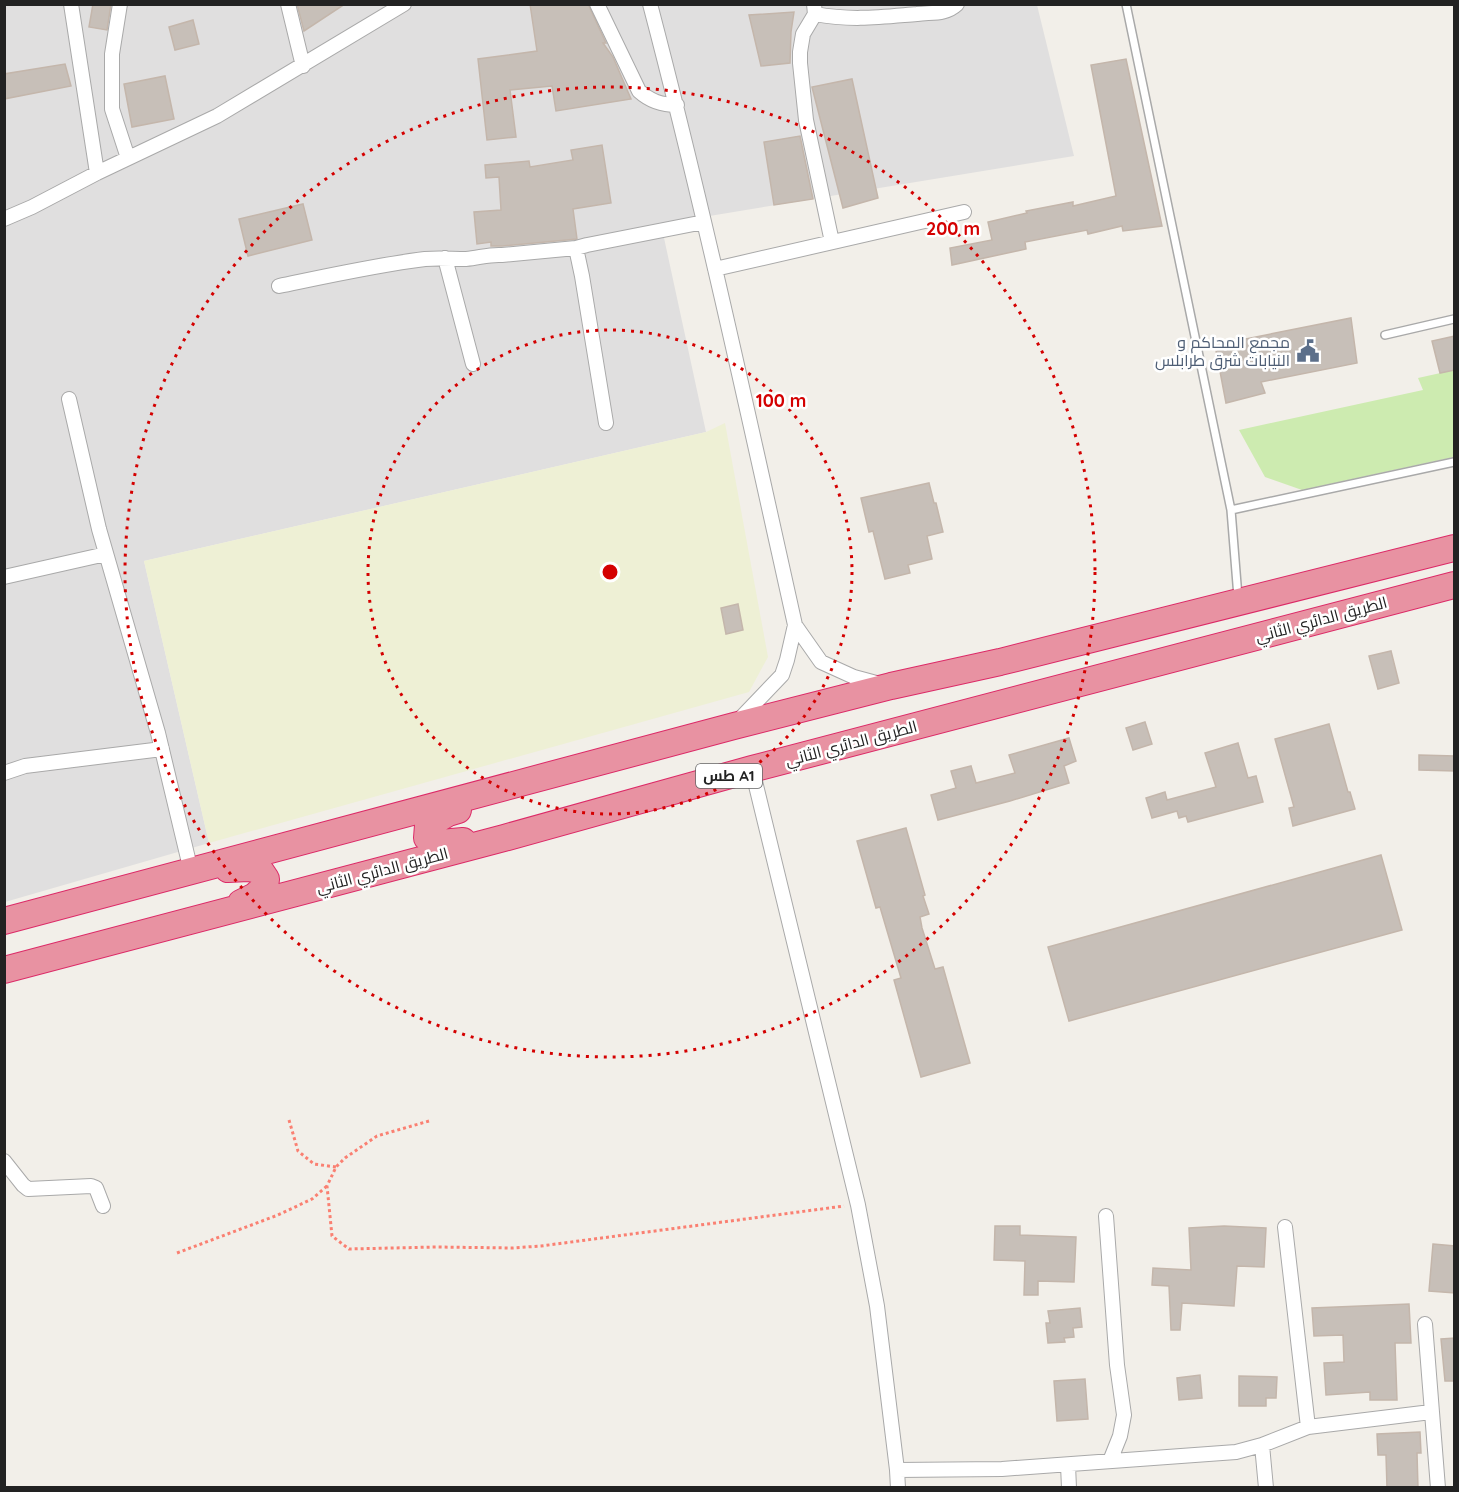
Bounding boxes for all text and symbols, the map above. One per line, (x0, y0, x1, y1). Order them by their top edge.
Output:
text: 200 m (926, 217, 980, 240)
place label: مجمع المحاكم و النيابات شرق طرابلس (1155, 332, 1290, 371)
public building icon: مجمع المحاكم و النيابات شرق طرابلس (1295, 338, 1321, 364)
text: 100 m (756, 389, 806, 412)
centre of rings (600, 562, 620, 582)
street label: الطريق الدائري الثاني (1253, 592, 1390, 650)
street label: الطريق الدائري الثاني (783, 716, 920, 774)
road number: طس A1 (696, 764, 762, 788)
street label: الطريق الدائري الثاني (314, 843, 451, 901)

